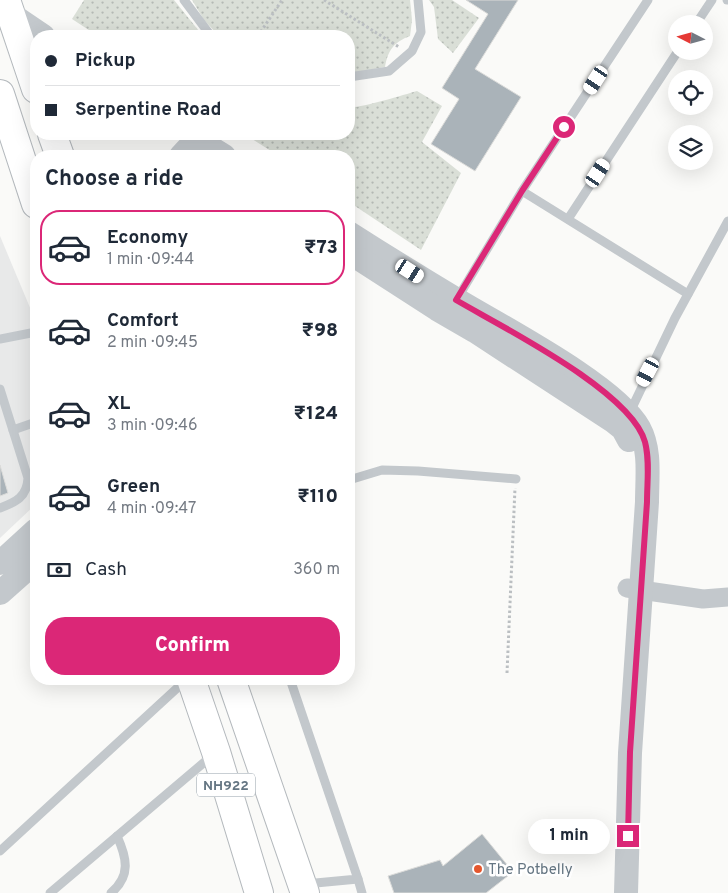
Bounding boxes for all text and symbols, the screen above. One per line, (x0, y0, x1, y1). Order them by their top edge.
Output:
north arrow (668, 15, 712, 60)
map controls (668, 15, 713, 170)
text: Pickup (75, 49, 135, 73)
car (581, 63, 610, 97)
button: locate (668, 70, 713, 115)
text: Serpentine Road (75, 98, 221, 122)
route start (553, 116, 575, 138)
button: layers (668, 125, 713, 170)
car (583, 156, 612, 190)
text: Choose a ride (45, 166, 183, 193)
icon: car (47, 225, 92, 270)
text: Economy (107, 226, 188, 250)
text: ₹73 (304, 236, 338, 260)
text: 1 min · 09:44 (107, 250, 194, 270)
car (393, 257, 426, 285)
icon: car (47, 308, 92, 353)
text: Comfort (107, 309, 179, 333)
text: ₹98 (302, 319, 338, 343)
text: 2 min · 09:45 (107, 333, 198, 353)
car (634, 355, 661, 389)
icon: car (47, 391, 92, 436)
text: XL (107, 392, 130, 416)
text: ₹124 (294, 402, 338, 426)
text: 3 min · 09:46 (107, 416, 197, 436)
icon: car (47, 474, 92, 519)
text: Green (107, 475, 160, 499)
text: ₹110 (297, 485, 338, 509)
text: 4 min · 09:47 (107, 499, 196, 519)
icon: cash (45, 556, 73, 584)
text: Cash (85, 558, 127, 582)
text: 360 m (293, 560, 340, 580)
button: Confirm (45, 617, 340, 675)
road number: NH922 (197, 774, 255, 796)
callout: 1 min (528, 818, 610, 854)
route end (617, 825, 639, 847)
text: 1 min (549, 826, 589, 846)
place label: The Potbelly (488, 861, 573, 880)
marker: The Potbelly (472, 863, 484, 875)

